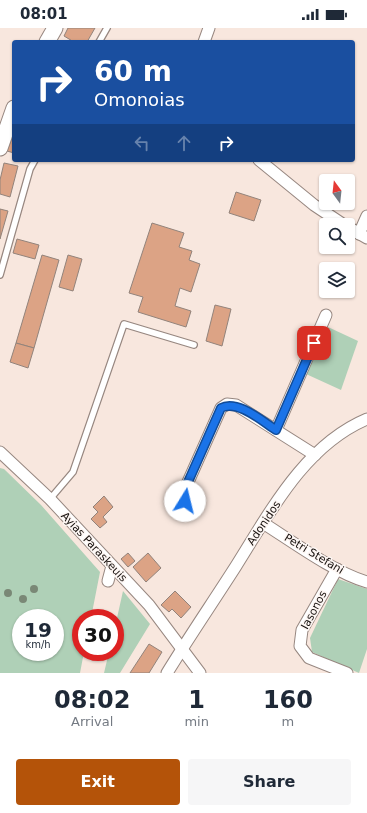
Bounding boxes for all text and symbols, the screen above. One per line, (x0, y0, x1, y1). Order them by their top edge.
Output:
text: 08:01 (20, 5, 68, 23)
text: 60 m (94, 55, 172, 88)
icon: right (28, 56, 80, 108)
text: Omonoias (94, 89, 185, 110)
icon: left (131, 132, 153, 154)
icon: ahead (173, 132, 195, 154)
icon: right (215, 132, 237, 154)
north arrow (319, 174, 355, 210)
map controls (319, 174, 355, 298)
button: search (319, 218, 355, 254)
button: layers (319, 262, 355, 298)
pin (297, 326, 331, 360)
icon: arrive (303, 332, 325, 354)
position arrow (164, 480, 206, 522)
street label: Adonidos (244, 498, 284, 548)
street label: Ayias Paraskeuis (58, 509, 130, 585)
street label: Petri Stefani (282, 531, 346, 577)
street label: Iasonos (298, 588, 330, 632)
speed limit sign: 30 (72, 609, 124, 661)
text: 19 (24, 618, 52, 642)
text: km/h (25, 639, 51, 650)
text: 08:02 (54, 686, 130, 714)
text: 1 (188, 686, 205, 714)
text: 160 (263, 686, 313, 714)
text: Arrival (71, 714, 113, 729)
text: min (184, 714, 209, 729)
text: m (282, 714, 294, 729)
button: Exit (16, 759, 180, 805)
button: Share (188, 759, 351, 805)

